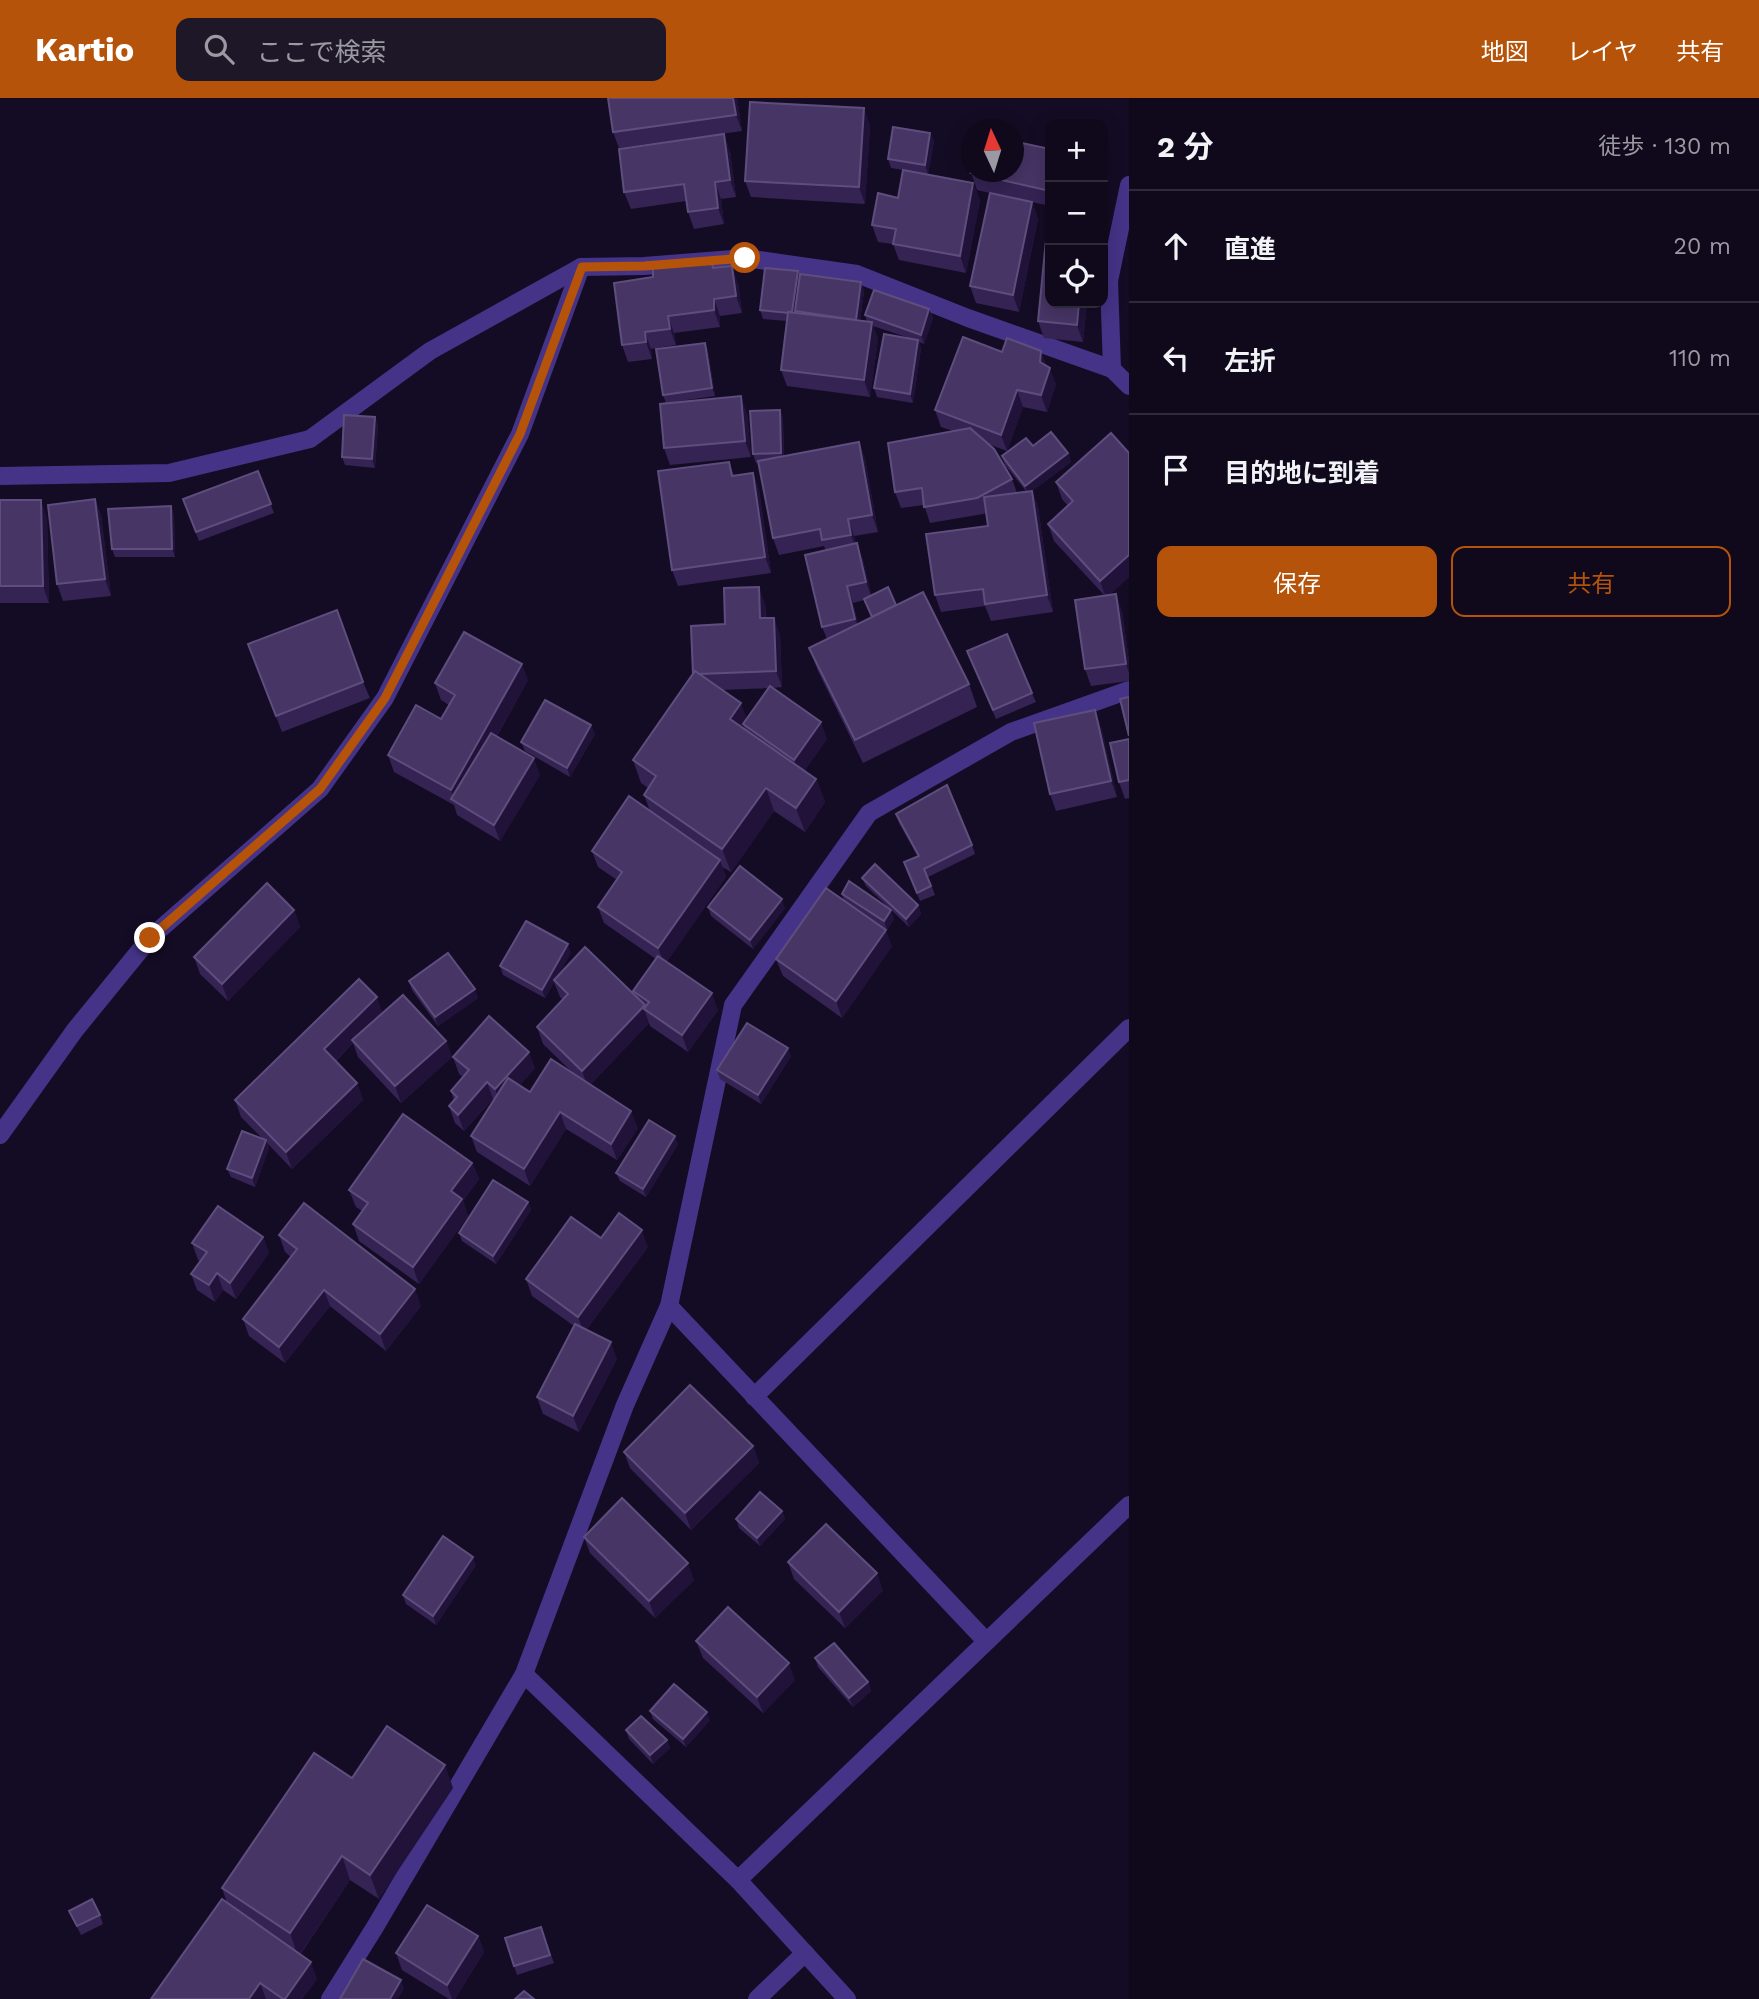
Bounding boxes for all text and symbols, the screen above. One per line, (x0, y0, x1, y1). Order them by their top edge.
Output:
search box (176, 18, 666, 81)
text: Kartio (35, 30, 134, 69)
icon: search (200, 30, 238, 68)
text: ここで検索 (256, 37, 386, 67)
text: 地図 (1481, 38, 1529, 66)
text: レイヤ (1567, 38, 1638, 66)
text: 共有 (1676, 38, 1724, 66)
north arrow (961, 119, 1024, 182)
map controls (1045, 119, 1108, 308)
button: + (1045, 119, 1108, 182)
text: 2 分 (1157, 129, 1213, 164)
text: 徒歩 · 130 m (1598, 133, 1731, 160)
button: − (1045, 182, 1108, 245)
icon: ahead (1157, 227, 1195, 265)
text: 20 m (1674, 233, 1731, 260)
text: 直進 (1224, 234, 1276, 264)
route start (729, 242, 760, 273)
button: locate (1045, 245, 1108, 308)
icon: left (1157, 339, 1195, 377)
text: 110 m (1669, 345, 1731, 372)
text: 左折 (1224, 346, 1276, 376)
icon: arrive (1157, 451, 1195, 489)
text: 目的地に到着 (1224, 458, 1380, 488)
button: 保存 (1157, 546, 1437, 617)
button: 共有 (1451, 546, 1731, 617)
route end (134, 922, 165, 953)

